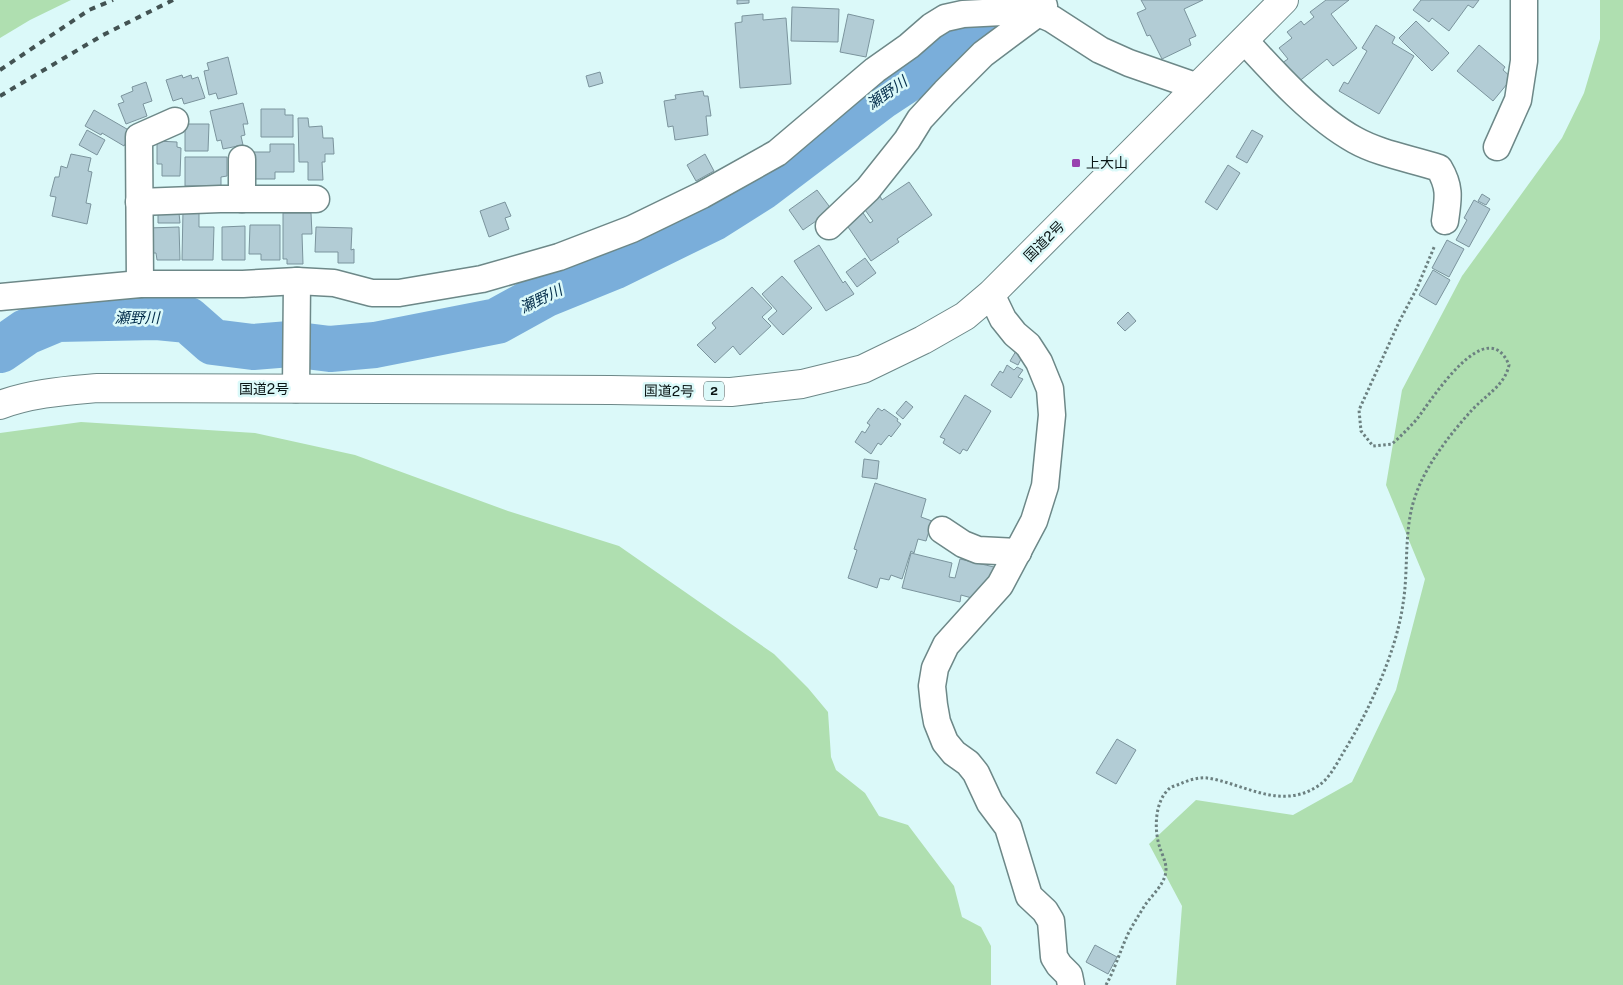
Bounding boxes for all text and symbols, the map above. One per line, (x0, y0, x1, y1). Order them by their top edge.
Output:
water label: 瀬野川 (863, 72, 912, 112)
place label: 上大山 (1086, 155, 1128, 171)
marker: 上大山 (1070, 157, 1082, 169)
street label: 国道2号 (1021, 218, 1067, 264)
water label: 瀬野川 (517, 280, 567, 316)
water label: 瀬野川 (114, 309, 161, 326)
street label: 国道2号 (239, 381, 289, 397)
road number: 2 (704, 382, 724, 401)
street label: 国道2号 (644, 383, 694, 399)

